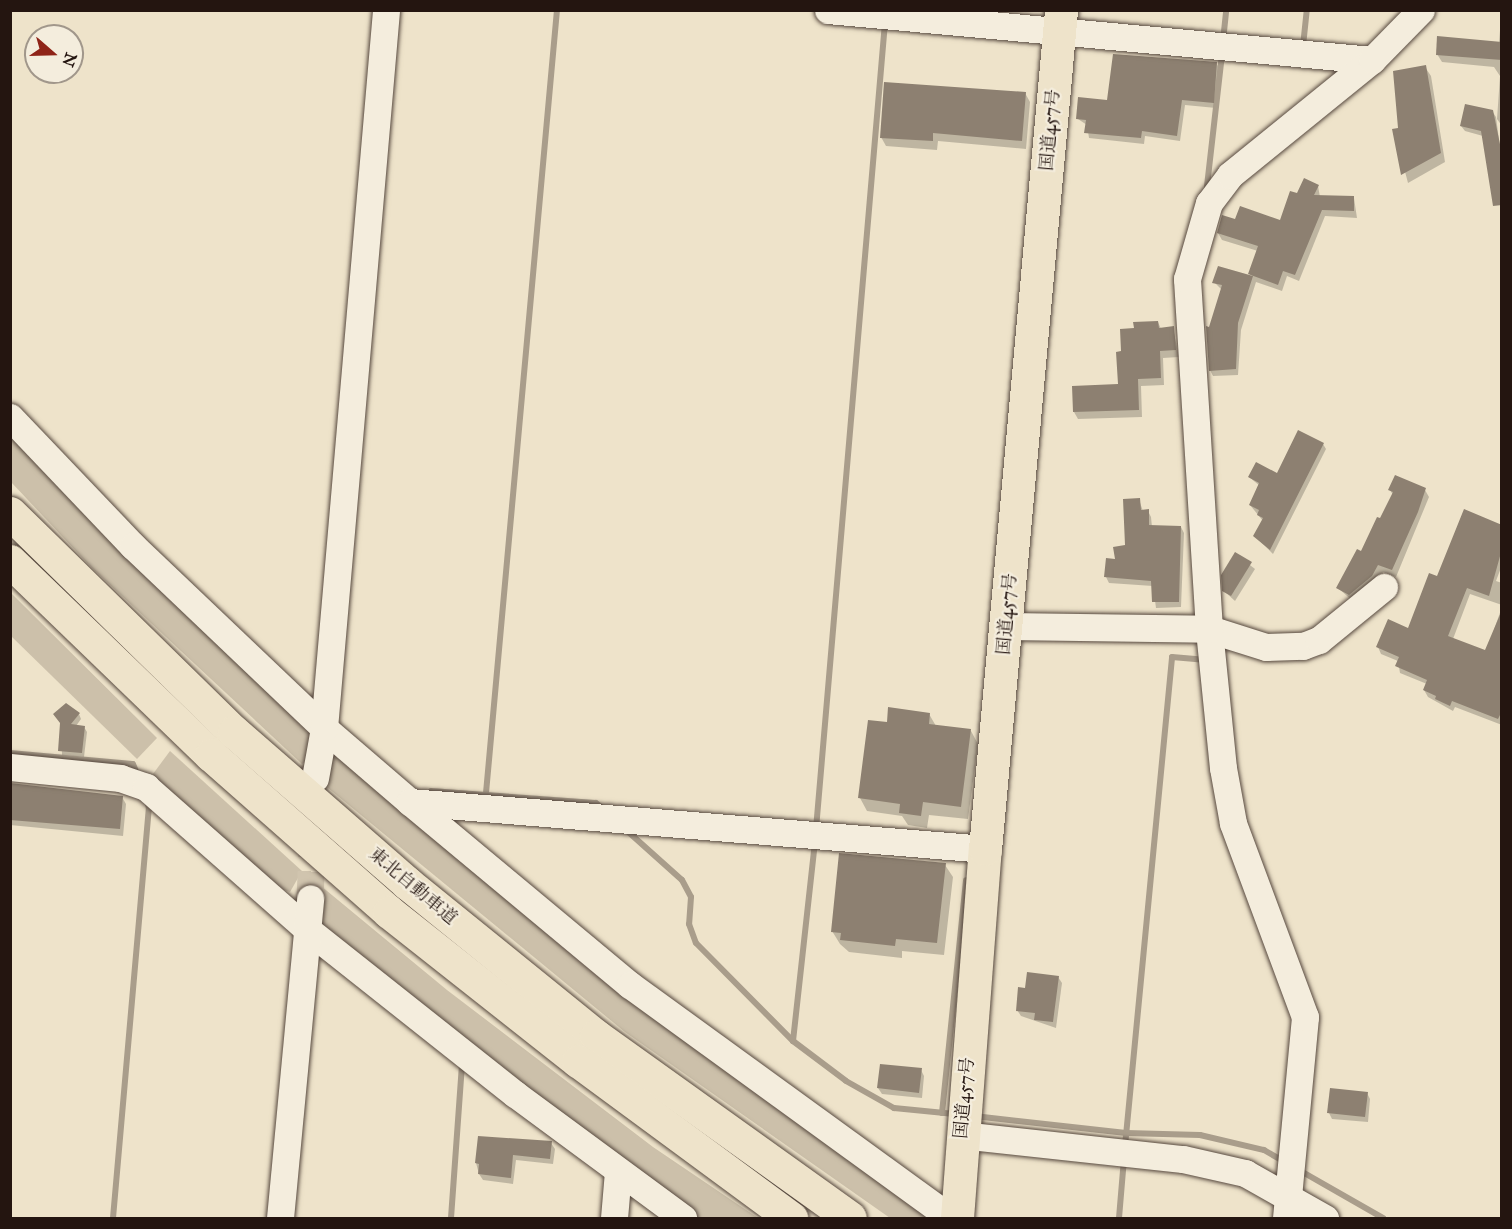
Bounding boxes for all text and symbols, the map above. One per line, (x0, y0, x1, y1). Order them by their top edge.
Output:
north arrow (24, 24, 84, 84)
text: N (58, 50, 81, 69)
street label: 国道457号 (1036, 88, 1064, 172)
street label: 国道457号 (993, 572, 1021, 656)
street label: 東北自動車道 (365, 843, 461, 929)
street label: 国道457号 (950, 1056, 978, 1140)

